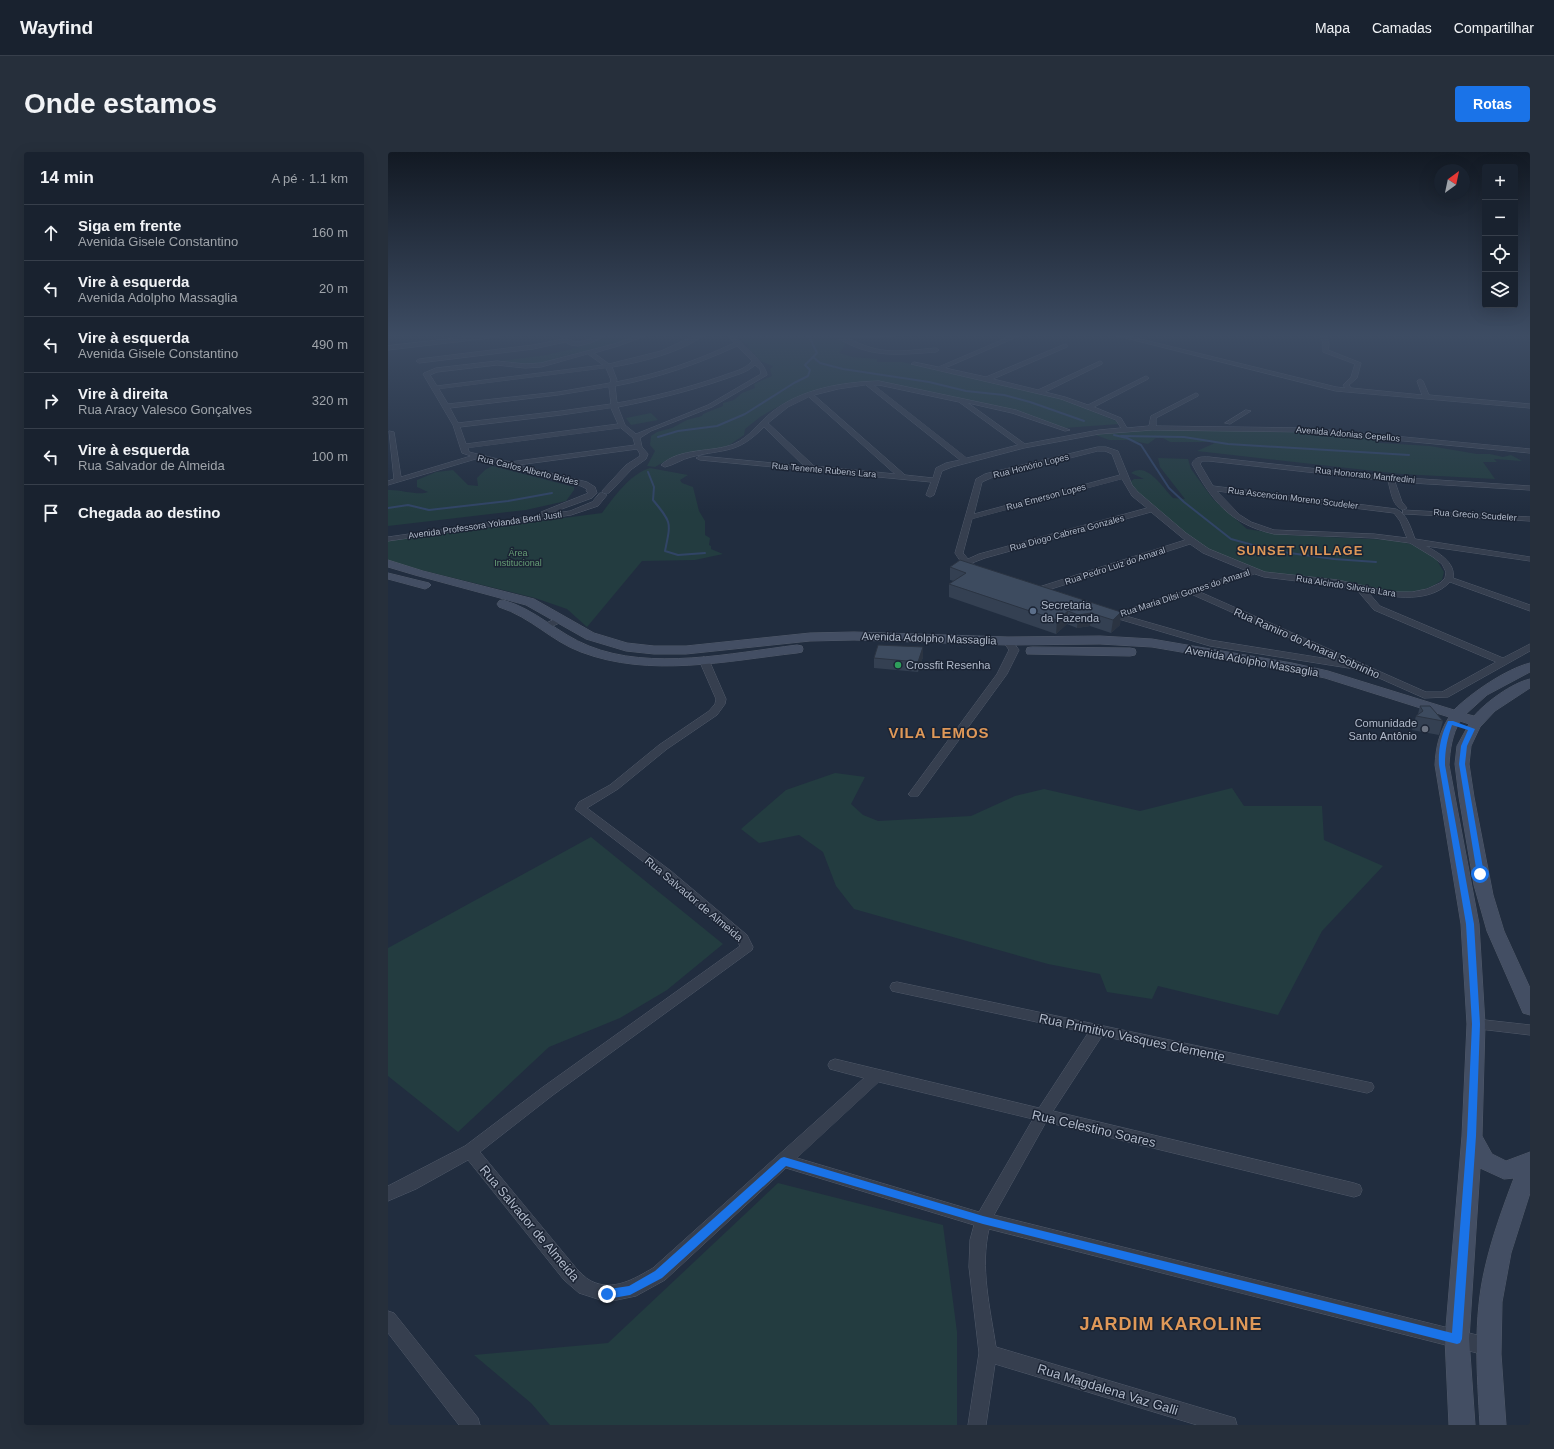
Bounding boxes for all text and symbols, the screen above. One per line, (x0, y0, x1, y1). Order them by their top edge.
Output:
text: Wayfind (20, 17, 93, 38)
text: Mapa (1315, 20, 1350, 36)
text: Camadas (1372, 20, 1432, 36)
text: Compartilhar (1454, 20, 1534, 36)
button: Rotas (1455, 86, 1530, 122)
text: Onde estamos (24, 88, 217, 119)
north arrow (1434, 164, 1470, 200)
map controls (1482, 164, 1518, 308)
button: + (1482, 164, 1518, 200)
text: 14 min (40, 168, 94, 187)
text: A pé · 1.1 km (271, 171, 348, 186)
button: − (1482, 200, 1518, 236)
text: Siga em frente (78, 217, 181, 234)
icon: ahead (40, 222, 62, 244)
text: 160 m (312, 225, 348, 240)
text: Avenida Gisele Constantino (78, 234, 238, 249)
button: locate (1482, 236, 1518, 272)
button: layers (1482, 272, 1518, 308)
text: Vire à esquerda (78, 273, 189, 290)
icon: left (40, 278, 62, 300)
text: 20 m (319, 281, 348, 296)
text: Avenida Adolpho Massaglia (78, 290, 238, 305)
text: Vire à esquerda (78, 329, 189, 346)
icon: left (40, 334, 62, 356)
text: 490 m (312, 337, 348, 352)
text: Avenida Gisele Constantino (78, 346, 238, 361)
text: Vire à direita (78, 385, 168, 402)
icon: right (40, 390, 62, 412)
text: 320 m (312, 393, 348, 408)
text: Rua Aracy Valesco Gonçalves (78, 402, 252, 417)
street label: Avenida Adonias Cepellos (1296, 424, 1401, 444)
text: Vire à esquerda (78, 441, 189, 458)
icon: left (40, 446, 62, 468)
text: 100 m (312, 449, 348, 464)
street label: Rua Honório Lopes (992, 452, 1070, 480)
street label: Rua Carlos Alberto Brides (477, 453, 580, 487)
text: Rua Salvador de Almeida (78, 458, 225, 473)
street label: Rua Tenente Rubens Lara (771, 460, 877, 480)
street label: Rua Honorato Manfredini (1314, 465, 1416, 485)
street label: Rua Emerson Lopes (1005, 481, 1087, 512)
street label: Rua Ascencion Moreno Scudeler (1227, 485, 1359, 511)
icon: arrive (40, 502, 62, 524)
text: Chegada ao destino (78, 504, 221, 521)
street label: Rua Grecio Scudeler (1433, 507, 1517, 523)
street label: Avenida Professora Yolanda Berti Justi (408, 509, 562, 541)
street label: Rua Diogo Cabrera Gonzales (1009, 513, 1126, 553)
district label: SUNSET VILLAGE (1237, 543, 1363, 558)
street label: Rua Pedro Luiz do Amaral (1063, 545, 1167, 587)
park label: Área Institucional (494, 548, 542, 568)
street label: Rua Maria Dilsi Gomes do Amaral (1119, 567, 1251, 619)
street label: Rua Alcindo Silveira Lara (1296, 573, 1396, 599)
place label: Secretaria da Fazenda (1041, 599, 1100, 624)
street label: Rua Ramiro do Amaral Sobrinho (1232, 605, 1382, 681)
marker: Secretaria da Fazenda (1028, 606, 1038, 616)
street label: Avenida Adolpho Massaglia (861, 630, 998, 646)
street label: Avenida Adolpho Massaglia (1185, 643, 1320, 679)
place label: Crossfit Resenha (906, 659, 991, 671)
marker: Crossfit Resenha (893, 660, 903, 670)
place label: Comunidade Santo Antônio (1348, 717, 1417, 742)
district label: VILA LEMOS (888, 724, 990, 741)
marker: Comunidade Santo Antônio (1420, 724, 1430, 734)
street label: Rua Salvador de Almeida (643, 855, 746, 944)
route start (1471, 865, 1489, 883)
street label: Rua Primitivo Vasques Clemente (1038, 1010, 1226, 1065)
street label: Rua Celestino Soares (1031, 1107, 1158, 1150)
street label: Rua Salvador de Almeida (477, 1162, 583, 1285)
route end (598, 1285, 616, 1303)
district label: JARDIM KAROLINE (1079, 1314, 1263, 1334)
street label: Rua Magdalena Vaz Galli (1036, 1361, 1180, 1418)

